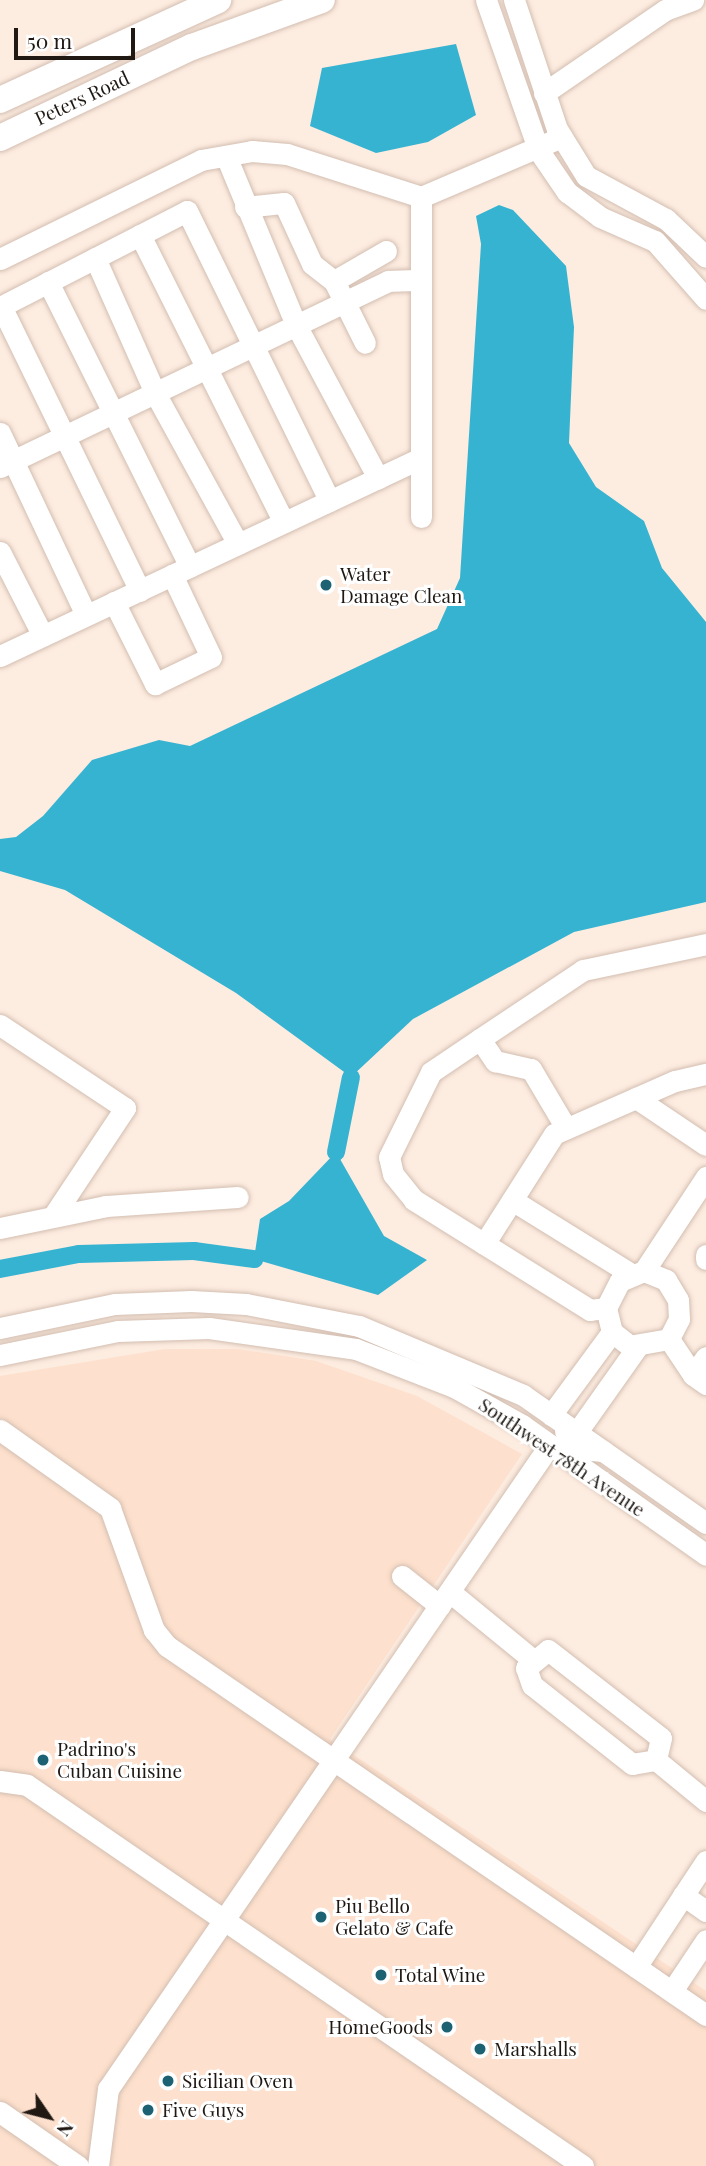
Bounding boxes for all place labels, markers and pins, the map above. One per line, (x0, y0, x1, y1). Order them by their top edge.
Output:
place label: Water Damage Clean (340, 563, 462, 607)
marker: Water Damage Clean (318, 577, 334, 593)
place label: Padrino's Cuban Cuisine (57, 1738, 182, 1782)
marker: Padrino's Cuban Cuisine (35, 1752, 51, 1768)
place label: Piu Bello Gelato & Cafe (335, 1895, 454, 1939)
marker: Piu Bello Gelato & Cafe (313, 1909, 329, 1925)
place label: Total Wine (395, 1964, 486, 1986)
marker: Total Wine (373, 1967, 389, 1983)
place label: HomeGoods (328, 2016, 433, 2038)
marker: HomeGoods (439, 2019, 455, 2035)
place label: Marshalls (494, 2038, 577, 2060)
marker: Marshalls (472, 2041, 488, 2057)
place label: Sicilian Oven (182, 2070, 293, 2092)
marker: Sicilian Oven (160, 2073, 176, 2089)
place label: Five Guys (162, 2099, 244, 2121)
marker: Five Guys (140, 2102, 156, 2118)

